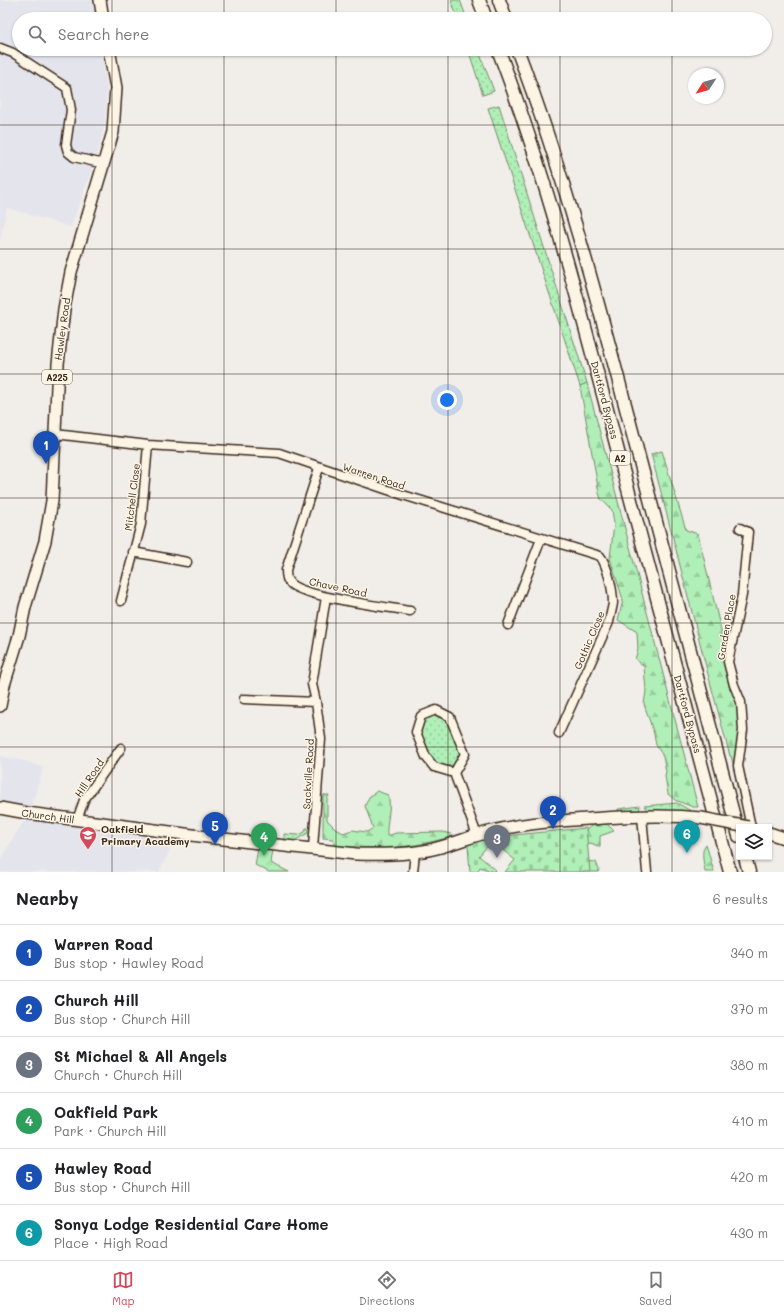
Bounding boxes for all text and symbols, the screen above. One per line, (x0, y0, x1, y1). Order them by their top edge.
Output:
search box (12, 12, 772, 56)
icon: search (26, 23, 48, 45)
text: Search here (58, 24, 149, 44)
north arrow (688, 68, 724, 104)
street label: Hawley Road (51, 297, 73, 361)
street label: Dartford Bypass (588, 359, 622, 441)
road number: A225 (42, 370, 72, 384)
your location (437, 390, 457, 410)
pin: 1 (33, 431, 59, 464)
road number: A2 (610, 451, 630, 465)
street label: Warren Road (341, 459, 407, 493)
street label: Mitchell Close (121, 462, 143, 532)
street label: Chave Road (308, 574, 368, 600)
street label: Garden Place (713, 593, 739, 661)
street label: Gothic Close (570, 609, 608, 671)
street label: Dartford Bypass (671, 673, 705, 755)
street label: Sackville Road (299, 738, 317, 810)
street label: Hill Road (71, 756, 107, 800)
pin: 2 (540, 796, 566, 829)
street label: Church Hill (21, 805, 75, 827)
pin: 5 (202, 812, 228, 845)
pin: 6 (674, 820, 700, 853)
place label: Oakfield Primary Academy (101, 822, 190, 848)
pin: 4 (251, 823, 277, 856)
map controls (736, 824, 772, 860)
button: layers (736, 824, 772, 860)
school or university icon: Oakfield Primary Academy (78, 825, 98, 850)
pin: 3 (484, 825, 510, 858)
text: Nearby (16, 887, 78, 909)
text: 6 results (713, 890, 768, 907)
text: Warren Road (54, 934, 153, 954)
text: 1 (26, 944, 32, 961)
text: 340 m (730, 944, 768, 961)
text: Bus stop · Hawley Road (54, 954, 204, 971)
text: Church Hill (54, 990, 139, 1010)
text: 2 (25, 1000, 33, 1017)
text: 370 m (731, 1000, 768, 1017)
text: Bus stop · Church Hill (54, 1010, 191, 1027)
text: St Michael & All Angels (54, 1046, 227, 1066)
text: 3 (25, 1056, 33, 1073)
text: 380 m (730, 1056, 768, 1073)
text: Church · Church Hill (54, 1066, 182, 1083)
text: Oakfield Park (54, 1102, 158, 1122)
text: 4 (25, 1112, 33, 1129)
text: 410 m (732, 1112, 768, 1129)
text: Park · Church Hill (54, 1122, 167, 1139)
text: Hawley Road (54, 1158, 152, 1178)
text: 5 (25, 1168, 33, 1185)
text: 420 m (731, 1168, 768, 1185)
text: Bus stop · Church Hill (54, 1178, 191, 1195)
text: Sonya Lodge Residential Care Home (54, 1214, 328, 1234)
text: 6 (25, 1224, 33, 1241)
text: 430 m (730, 1224, 768, 1241)
text: Place · High Road (54, 1234, 168, 1251)
tab: Map (112, 1269, 135, 1308)
tab: Directions (359, 1269, 415, 1308)
tab: Saved (639, 1269, 672, 1308)

